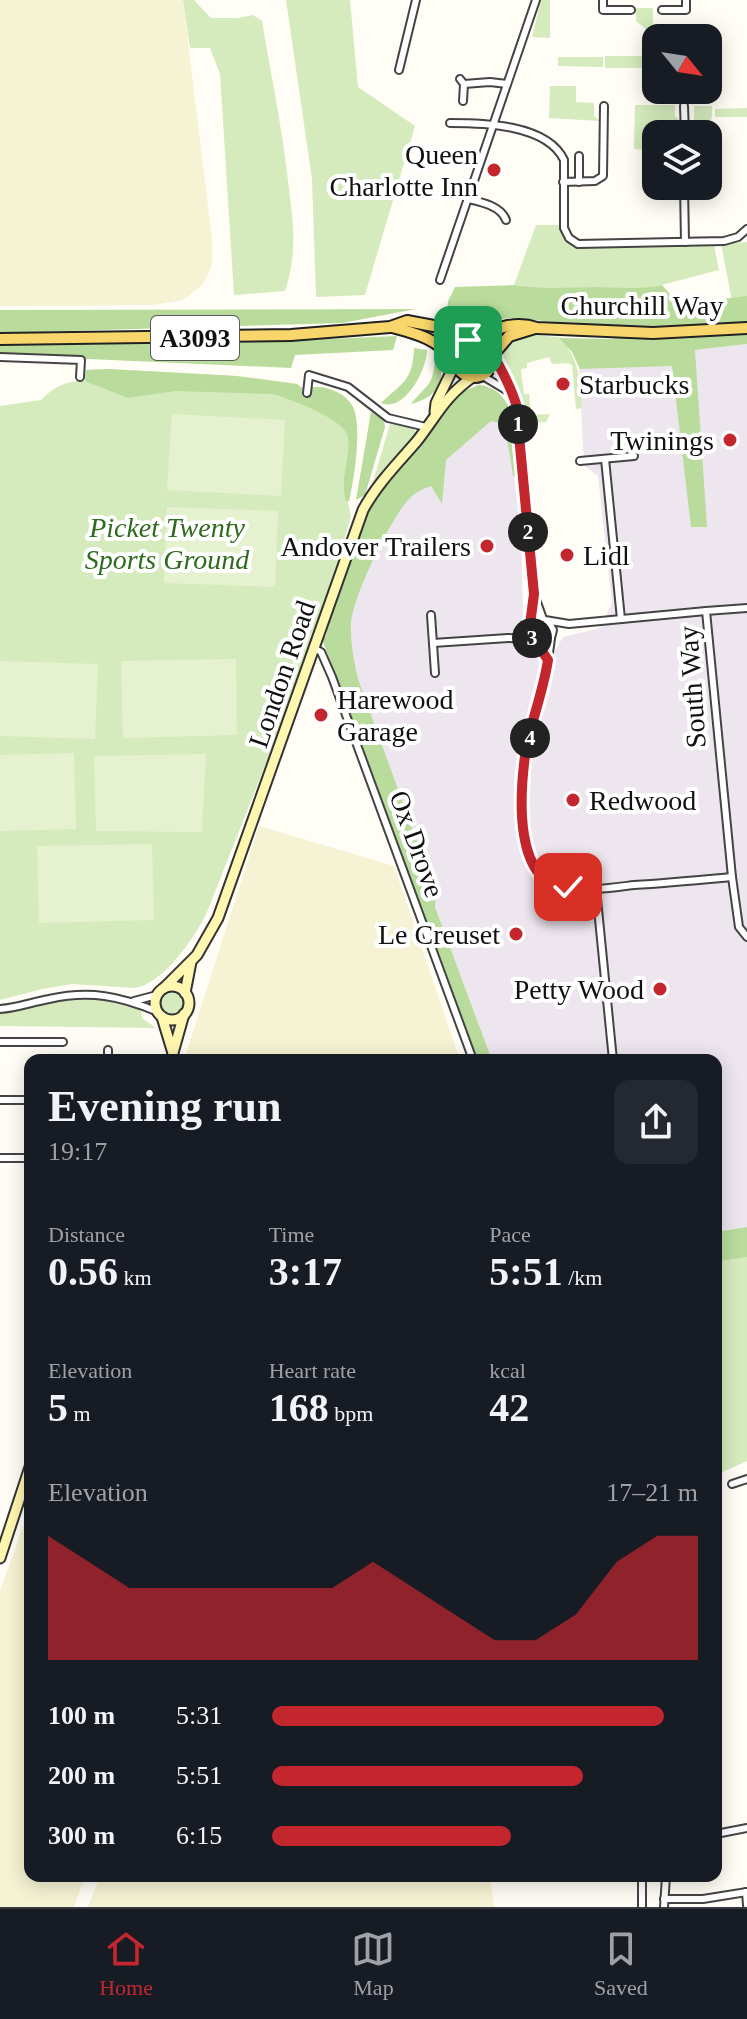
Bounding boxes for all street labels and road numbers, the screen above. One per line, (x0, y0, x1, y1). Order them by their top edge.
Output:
street label: Churchill Way (561, 290, 723, 321)
road number: A3093 (151, 316, 239, 360)
street label: London Road (242, 597, 322, 751)
street label: South Way (672, 625, 712, 749)
street label: Ox Drove (383, 786, 451, 902)

